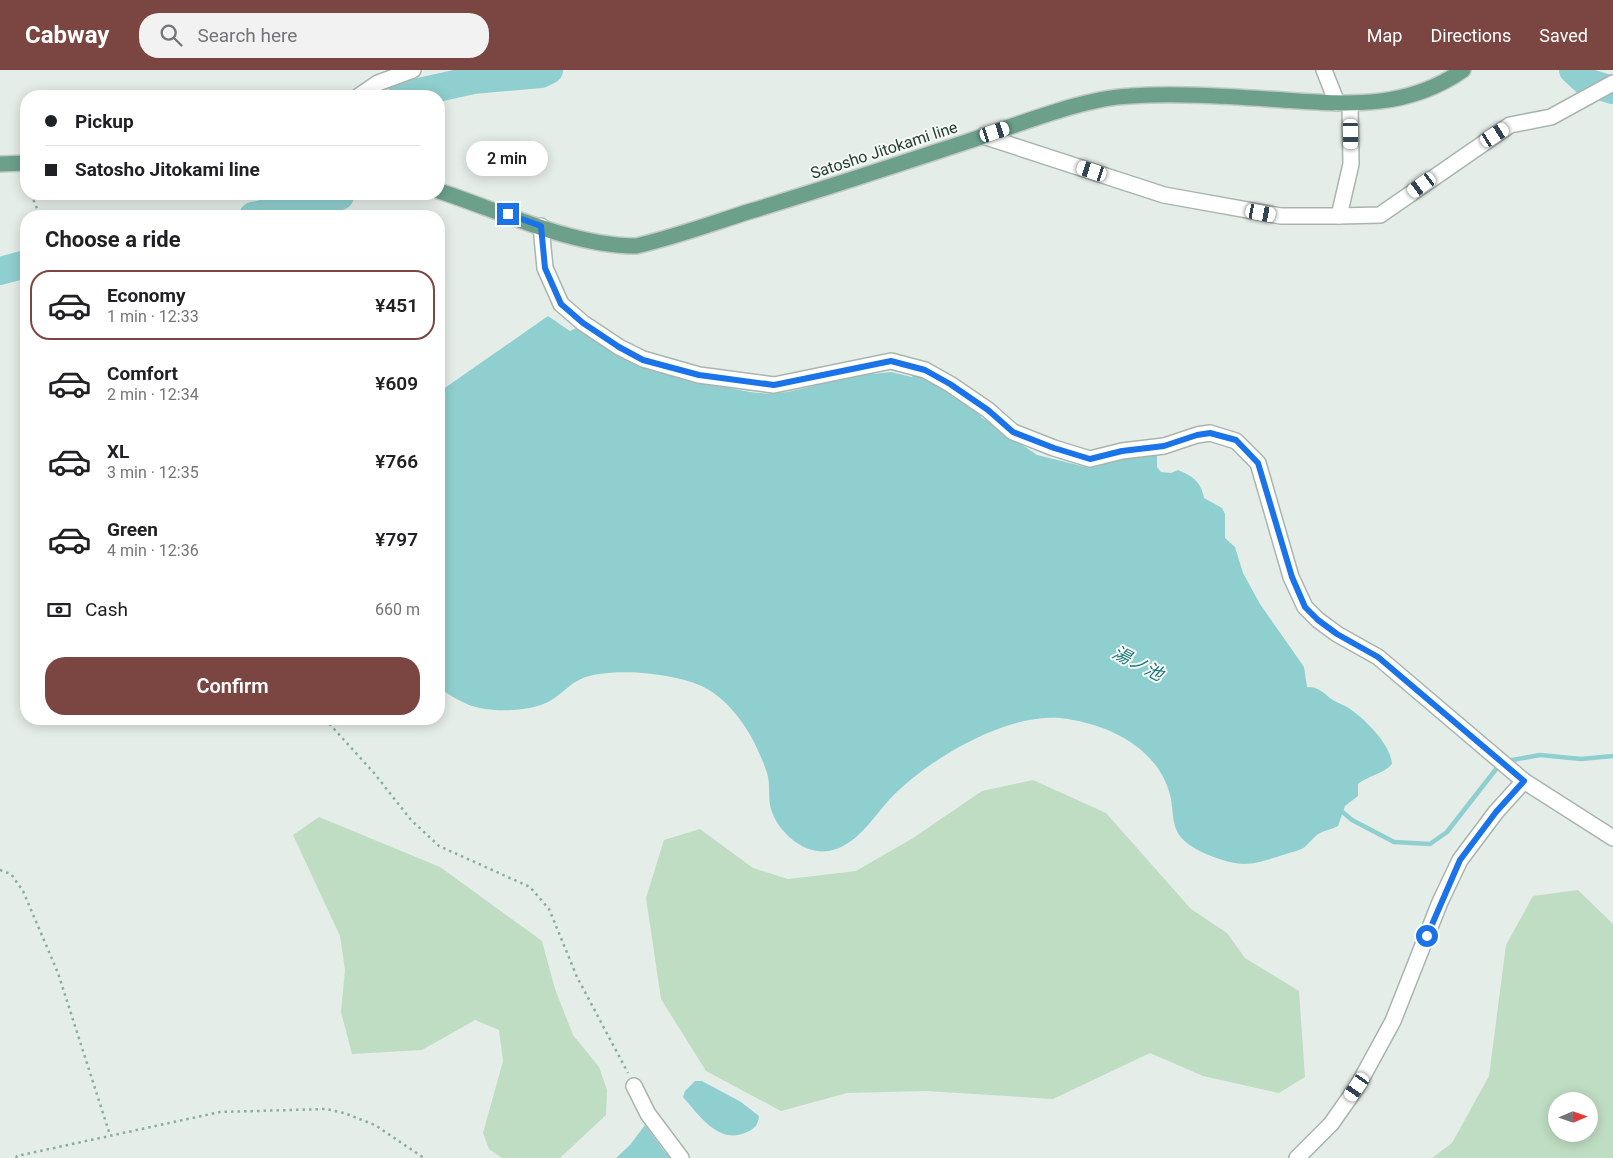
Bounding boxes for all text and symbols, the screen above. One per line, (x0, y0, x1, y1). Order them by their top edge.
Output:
search box (139, 13, 489, 58)
text: Cabway (25, 21, 109, 49)
icon: search (157, 21, 185, 49)
text: Search here (197, 24, 297, 47)
text: Map (1367, 25, 1402, 46)
text: Directions (1430, 25, 1511, 46)
text: Saved (1539, 25, 1588, 46)
text: Pickup (75, 110, 134, 133)
street label: Satosho Jitokami line (808, 117, 960, 183)
car (1343, 119, 1358, 149)
car (978, 120, 1011, 144)
car (1478, 121, 1511, 149)
callout: 2 min (467, 142, 549, 176)
text: 2 min (487, 149, 527, 168)
text: Satosho Jitokami line (75, 158, 260, 181)
car (1075, 159, 1108, 183)
car (1405, 170, 1438, 200)
route end (497, 203, 519, 225)
car (1244, 203, 1277, 223)
text: Choose a ride (45, 227, 181, 252)
icon: car (47, 283, 92, 328)
text: Economy (107, 284, 186, 307)
text: ¥451 (375, 294, 418, 317)
text: 1 min · 12:33 (107, 307, 199, 326)
icon: car (47, 361, 92, 406)
text: Comfort (107, 362, 178, 385)
text: ¥609 (375, 372, 418, 395)
text: 2 min · 12:34 (107, 385, 199, 404)
icon: car (47, 439, 92, 484)
text: XL (107, 440, 129, 463)
text: ¥766 (375, 450, 418, 473)
text: 3 min · 12:35 (107, 463, 199, 482)
icon: car (47, 517, 92, 562)
text: Green (107, 518, 158, 541)
text: ¥797 (375, 528, 418, 551)
text: 4 min · 12:36 (107, 541, 199, 560)
icon: cash (45, 596, 73, 624)
text: Cash (85, 598, 128, 621)
text: 660 m (375, 600, 420, 619)
water label: 湯ノ池 (1109, 641, 1169, 686)
button: Confirm (45, 657, 420, 715)
route start (1416, 925, 1438, 947)
car (1342, 1070, 1371, 1104)
north arrow (1548, 1092, 1598, 1142)
map controls (1548, 1092, 1598, 1142)

